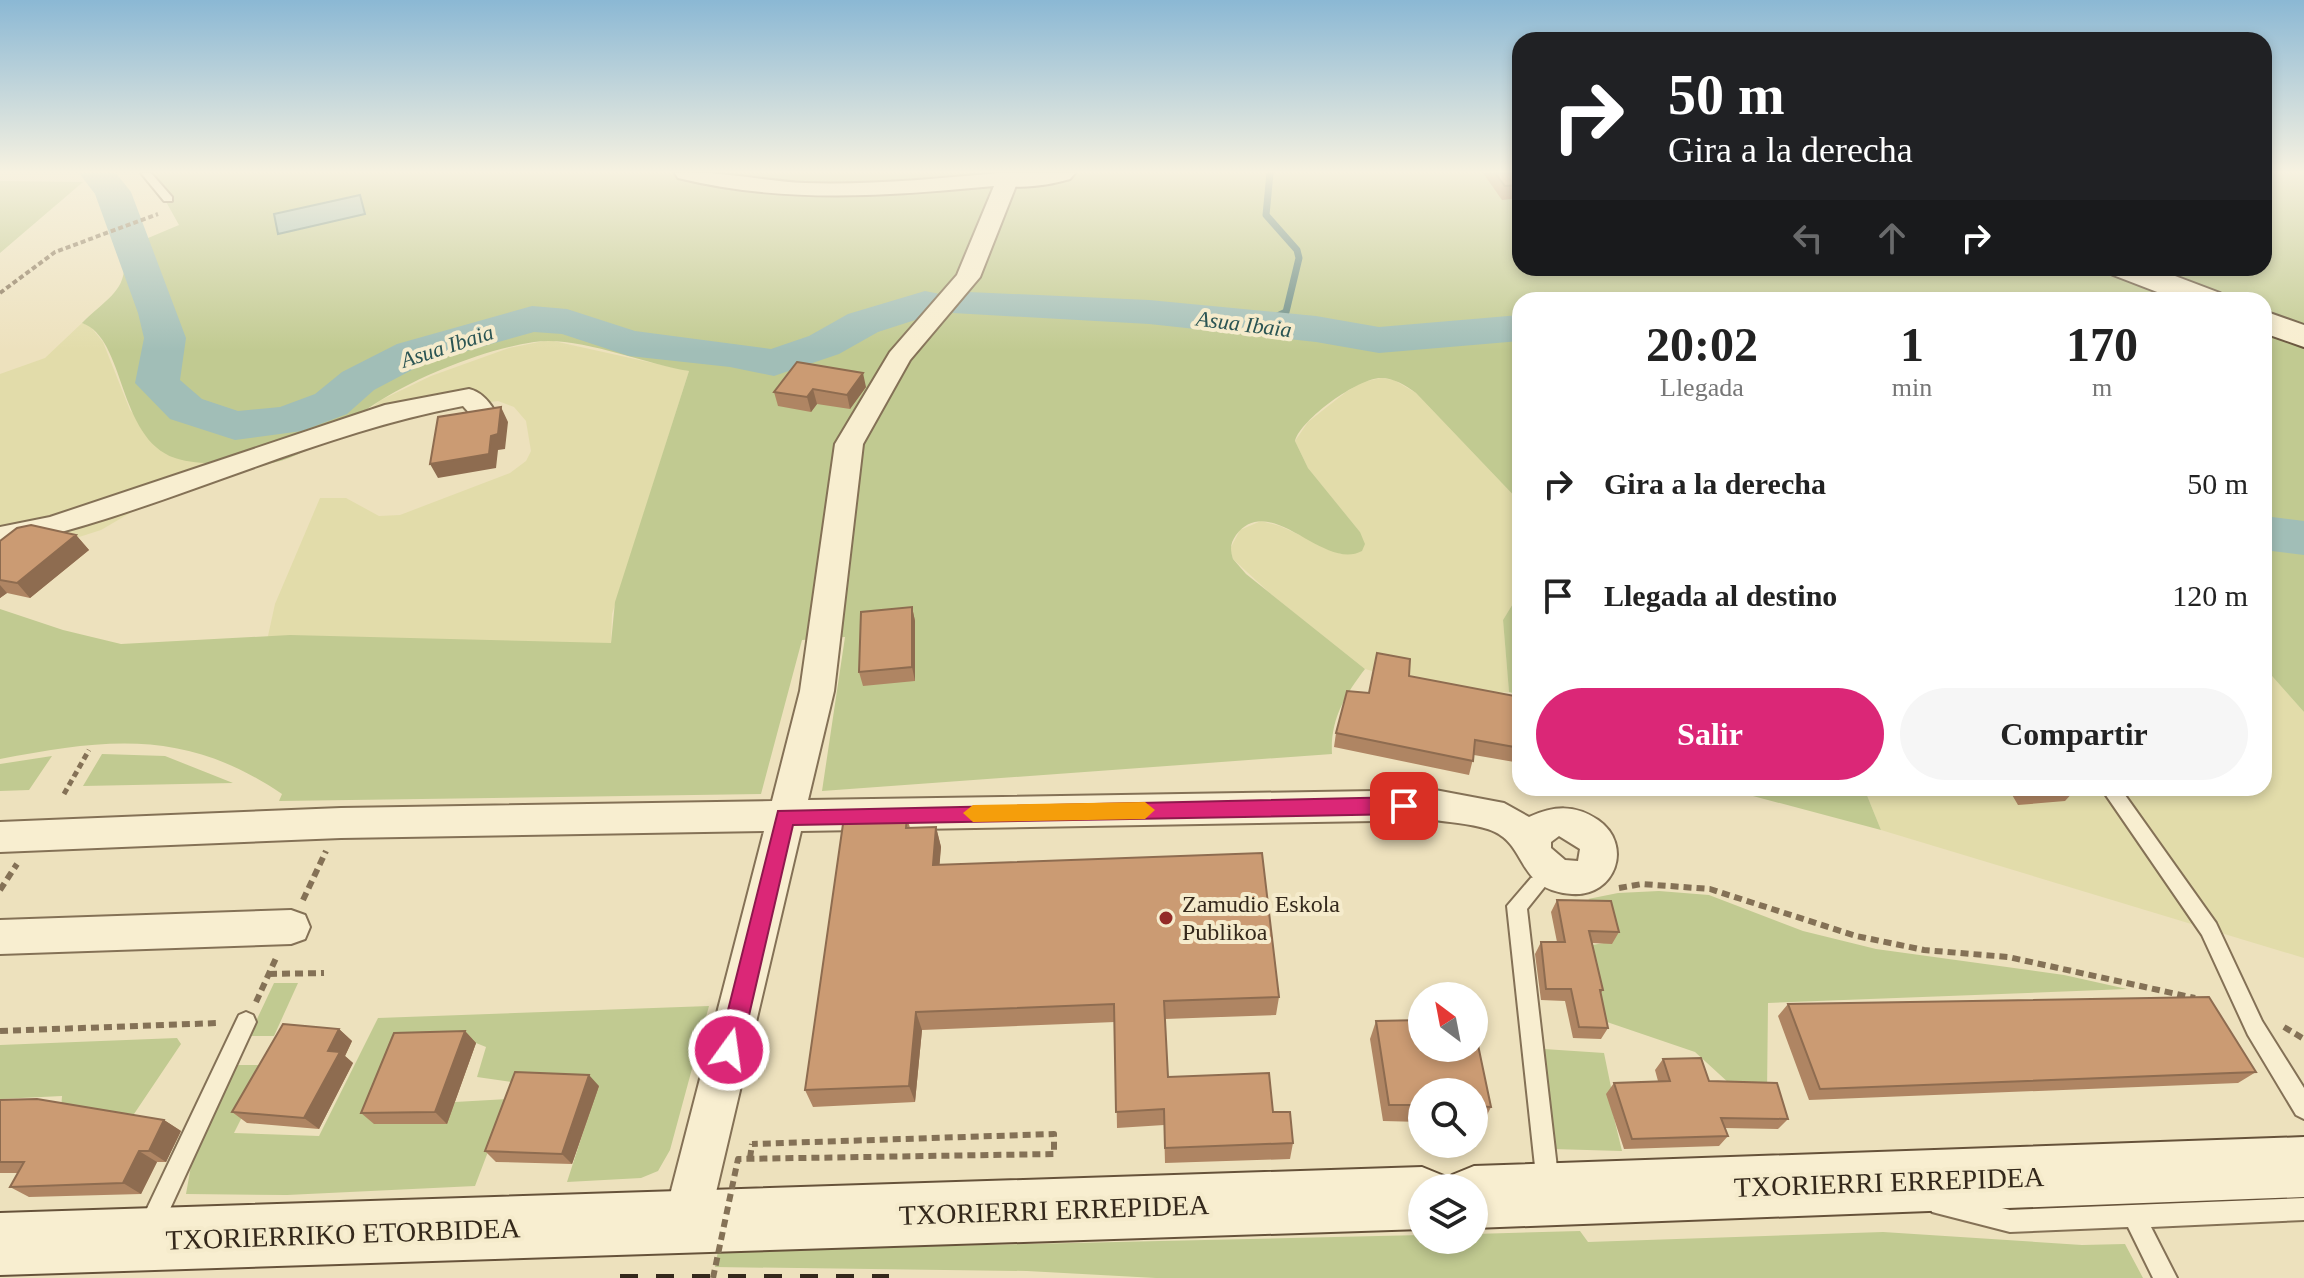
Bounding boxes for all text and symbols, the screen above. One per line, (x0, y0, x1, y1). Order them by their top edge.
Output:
icon: right (1536, 64, 1640, 168)
text: 50 m (1668, 64, 1785, 126)
text: Gira a la derecha (1668, 130, 1913, 170)
icon: left (1786, 216, 1830, 260)
icon: ahead (1870, 216, 1914, 260)
icon: right (1954, 216, 1998, 260)
water label: Asua Ibaia (1193, 306, 1293, 342)
text: 20:02 (1646, 318, 1758, 371)
text: 1 (1900, 318, 1924, 371)
text: 170 (2066, 318, 2138, 371)
water label: Asua Ibaia (396, 319, 496, 373)
text: Llegada (1660, 373, 1744, 402)
text: min (1892, 373, 1932, 402)
text: m (2092, 373, 2112, 402)
icon: right (1536, 462, 1580, 506)
text: Gira a la derecha (1604, 467, 1826, 500)
text: 50 m (2187, 467, 2248, 500)
icon: arrive (1536, 574, 1580, 618)
text: Llegada al destino (1604, 579, 1837, 612)
text: 120 m (2172, 579, 2248, 612)
button: Salir (1536, 688, 1884, 780)
button: Compartir (1900, 688, 2248, 780)
pin (1370, 772, 1438, 840)
icon: arrive (1382, 784, 1426, 828)
place label: Zamudio Eskola Publikoa (1182, 891, 1340, 945)
marker: Zamudio Eskola Publikoa (1157, 909, 1175, 927)
north arrow (1408, 982, 1488, 1062)
map controls (1408, 982, 1488, 1254)
position arrow (687, 1008, 771, 1092)
button: search (1408, 1078, 1488, 1158)
street label: TXORIERRI ERREPIDEA (1733, 1161, 2045, 1203)
button: layers (1408, 1174, 1488, 1254)
street label: TXORIERRI ERREPIDEA (898, 1189, 1210, 1231)
street label: TXORIERRIKO ETORBIDEA (165, 1212, 522, 1256)

